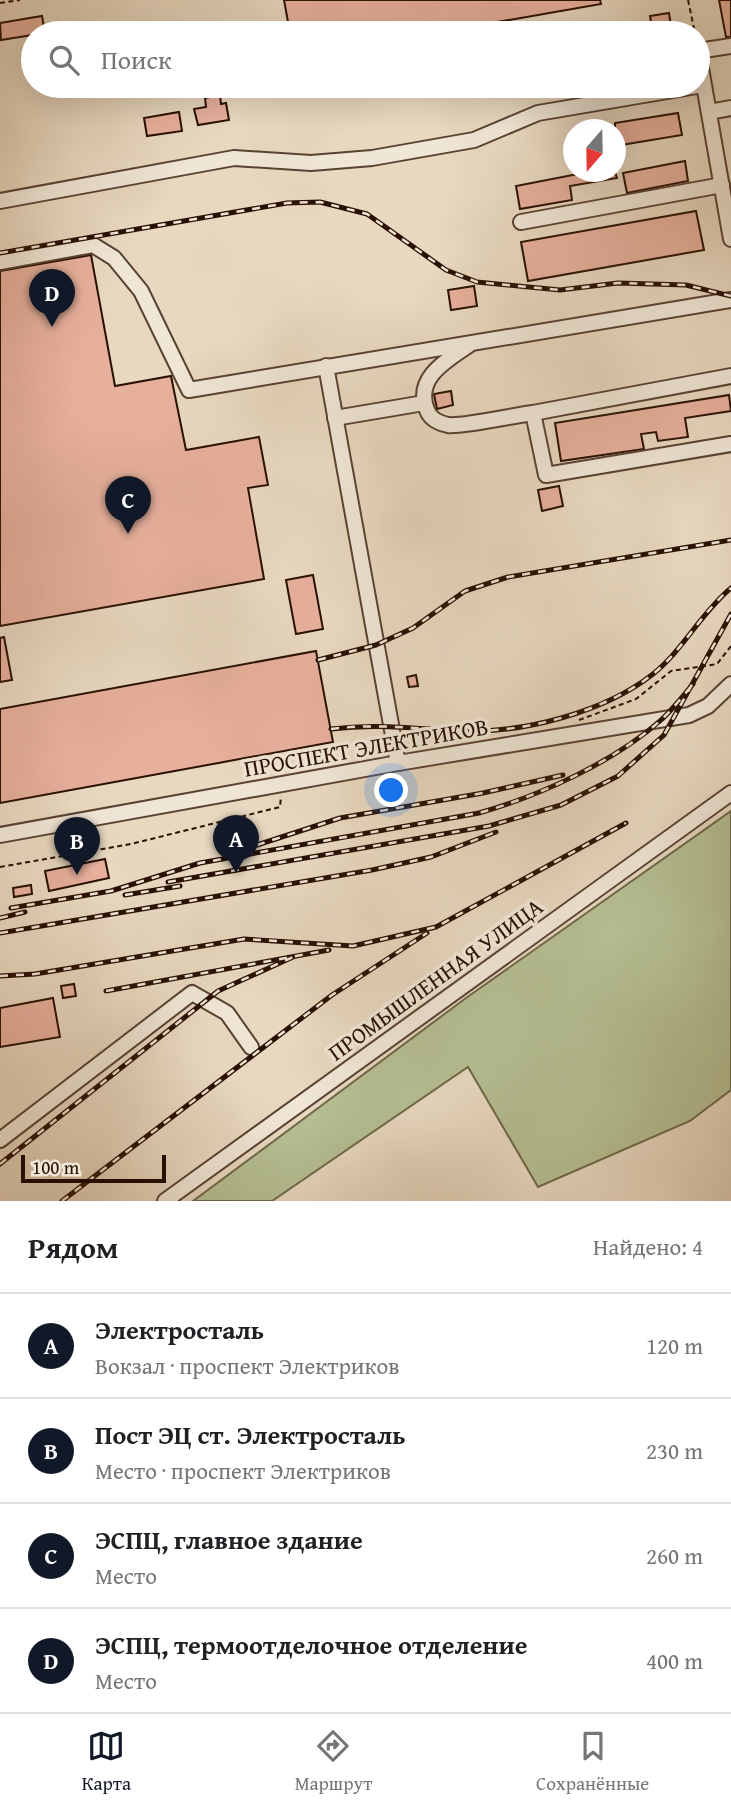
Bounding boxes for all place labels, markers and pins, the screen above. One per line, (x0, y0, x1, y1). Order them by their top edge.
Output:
pin: D (29, 269, 75, 327)
pin: C (105, 476, 151, 534)
pin: A (213, 815, 259, 873)
pin: B (54, 817, 100, 875)

